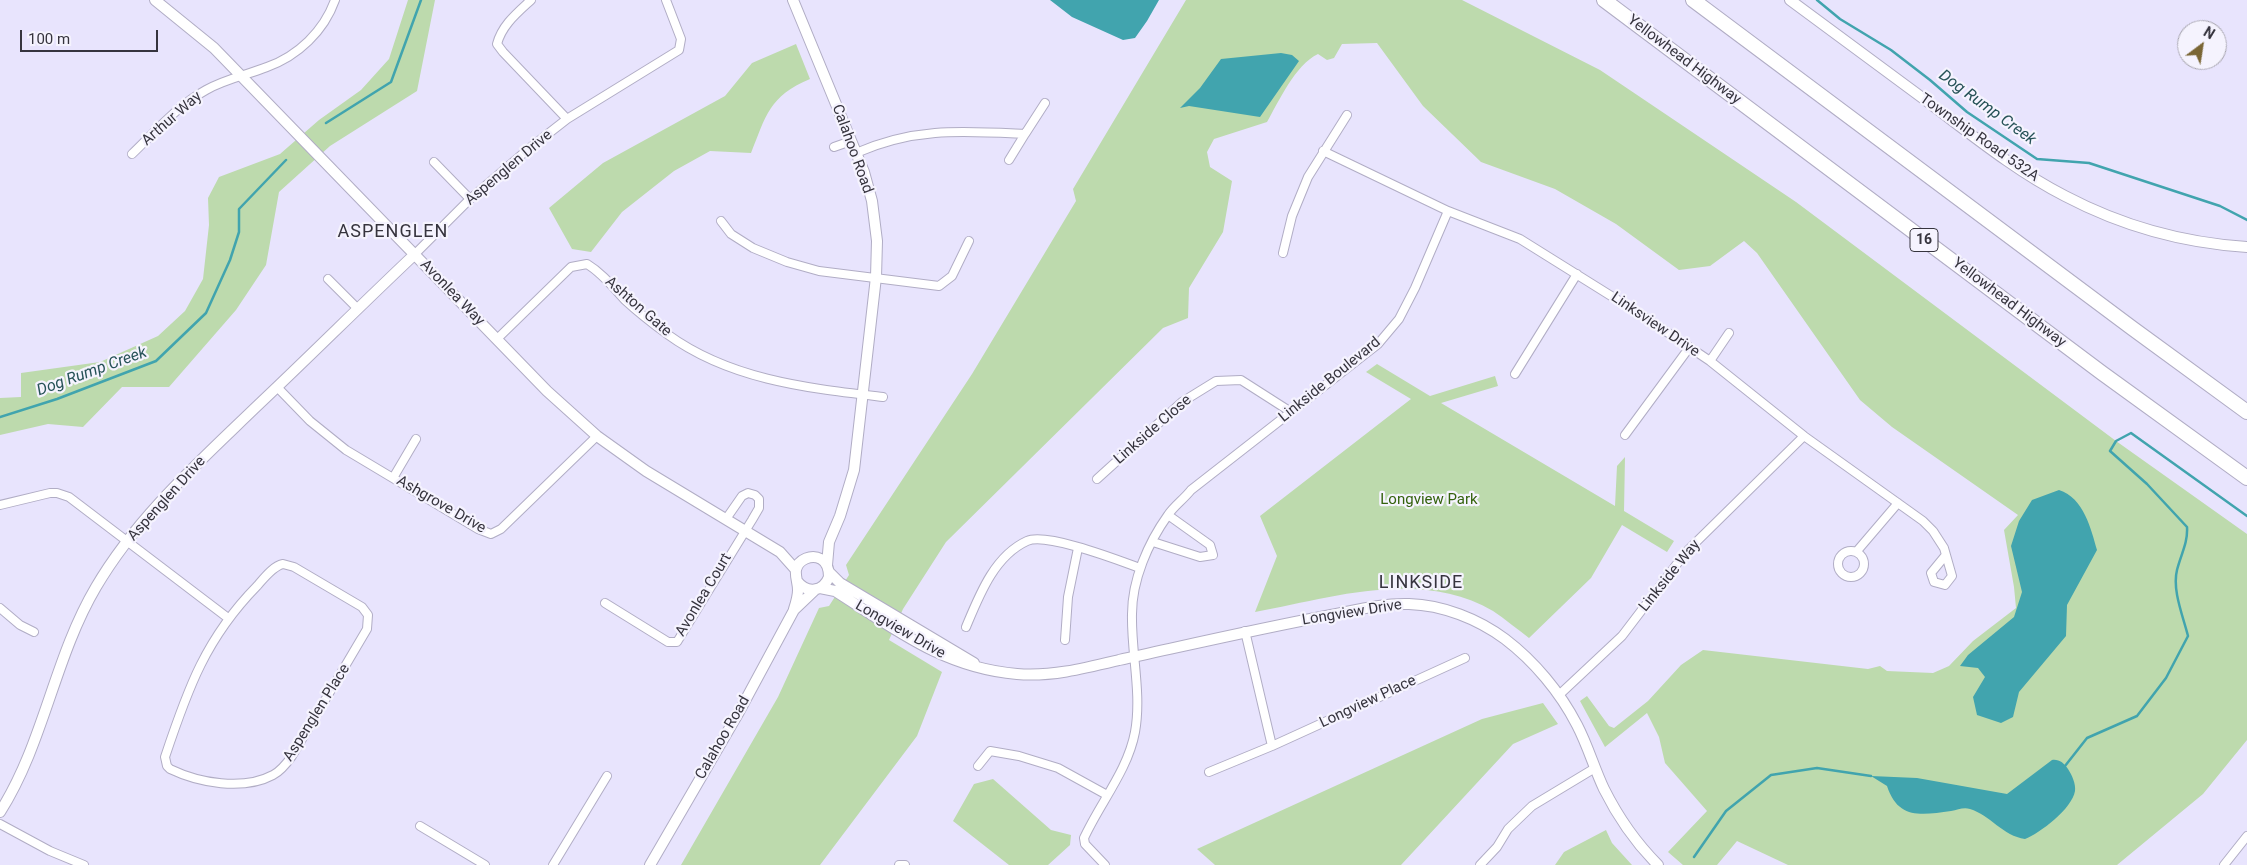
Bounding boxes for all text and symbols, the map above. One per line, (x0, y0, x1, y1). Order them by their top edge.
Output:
street label: Yellowhead Highway (1624, 11, 1744, 109)
scale bar (22, 20, 160, 52)
north arrow (2177, 20, 2227, 70)
text: N (2201, 24, 2218, 42)
text: 100 m (28, 30, 70, 48)
water label: Dog Rump Creek (1935, 66, 2039, 150)
street label: Arthur Way (138, 88, 206, 150)
street label: Township Road 532A (1916, 90, 2042, 186)
street label: Calahoo Road (828, 102, 876, 196)
street label: Aspenglen Drive (462, 126, 556, 210)
district label: ASPENGLEN (336, 221, 450, 243)
road number: 16 (1910, 228, 1938, 252)
street label: Yellowhead Highway (1949, 254, 2069, 352)
street label: Avonlea Way (416, 256, 488, 330)
street label: Ashton Gate (601, 273, 675, 341)
street label: Linksview Drive (1607, 289, 1703, 361)
street label: Linkside Boulevard (1276, 334, 1384, 426)
water label: Dog Rump Creek (34, 343, 150, 401)
street label: Linkside Close (1111, 391, 1195, 469)
street label: Aspenglen Drive (124, 453, 210, 545)
street label: Ashgrove Drive (393, 472, 489, 538)
park label: Longview Park (1380, 491, 1478, 509)
street label: Linkside Way (1636, 536, 1704, 616)
street label: Avonlea Court (672, 550, 736, 640)
district label: LINKSIDE (1378, 572, 1464, 594)
street label: Longview Drive (1301, 596, 1403, 630)
street label: Longview Drive (852, 597, 948, 663)
street label: Aspenglen Place (280, 661, 354, 765)
street label: Longview Place (1317, 672, 1419, 732)
street label: Calahoo Road (692, 693, 754, 783)

